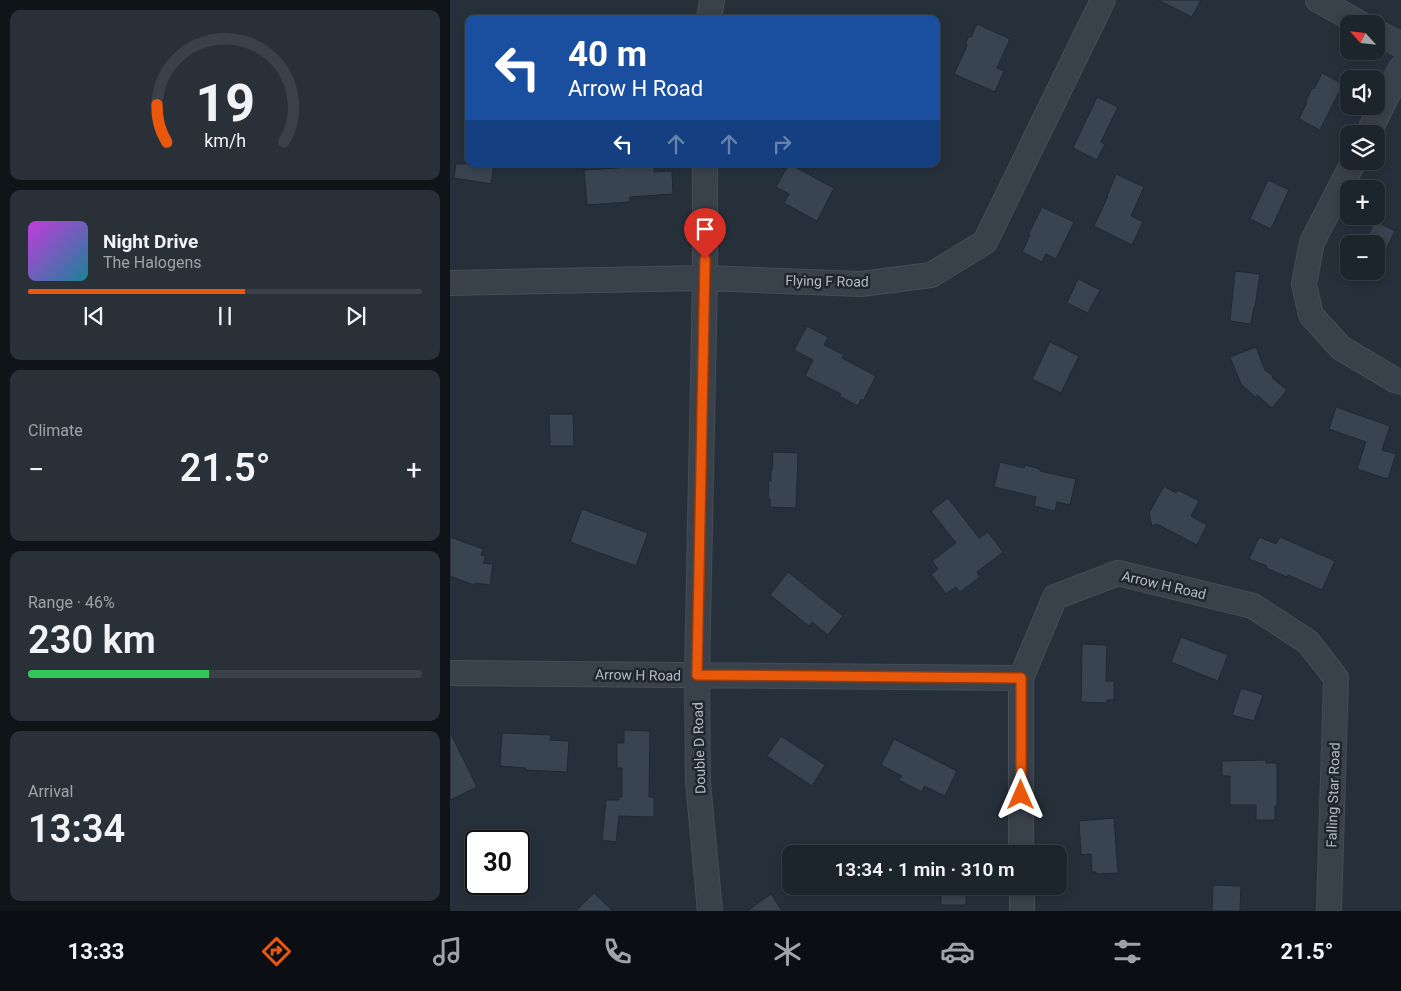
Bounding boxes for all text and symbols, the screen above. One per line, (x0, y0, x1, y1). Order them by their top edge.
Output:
north arrow (1340, 15, 1385, 60)
map controls (1340, 15, 1385, 280)
text: 40 m (568, 34, 647, 75)
icon: left (485, 35, 550, 100)
button: sound (1340, 70, 1385, 115)
text: 19 (195, 73, 255, 134)
text: Arrow H Road (568, 76, 703, 101)
button: layers (1340, 125, 1385, 170)
text: km/h (204, 130, 246, 151)
icon: left (609, 130, 637, 158)
icon: ahead (662, 130, 690, 158)
icon: ahead (715, 130, 743, 158)
icon: right (768, 130, 796, 158)
button: + (1340, 180, 1385, 225)
pin (684, 208, 726, 259)
icon: arrive (691, 215, 719, 243)
text: Night Drive (103, 230, 198, 253)
button: − (1340, 235, 1385, 280)
text: The Halogens (103, 253, 202, 272)
street label: Flying F Road (785, 272, 869, 290)
icon: previous (80, 302, 108, 330)
icon: pause (211, 302, 239, 330)
icon: next (342, 302, 370, 330)
text: Climate (28, 421, 83, 440)
text: 21.5° (180, 446, 270, 490)
text: − (28, 453, 44, 486)
text: + (406, 453, 422, 486)
street label: Arrow H Road (1120, 568, 1208, 602)
text: Range · 46% (28, 593, 115, 612)
text: 230 km (28, 618, 156, 662)
street label: Arrow H Road (595, 666, 681, 684)
street label: Double D Road (689, 702, 709, 794)
street label: Falling Star Road (1323, 742, 1343, 848)
position arrow (994, 768, 1046, 820)
text: Arrival (28, 782, 73, 801)
text: 13:34 (28, 807, 125, 851)
speed limit sign: 30 (465, 830, 530, 895)
text: 13:34 · 1 min · 310 m (834, 858, 1015, 881)
icon: directions (259, 934, 294, 969)
icon: music (430, 934, 465, 969)
icon: phone (600, 934, 635, 969)
icon: climate (770, 934, 805, 969)
icon: car (940, 934, 975, 969)
icon: filters (1110, 934, 1145, 969)
text: 13:33 (68, 939, 124, 964)
text: 21.5° (1280, 939, 1333, 964)

